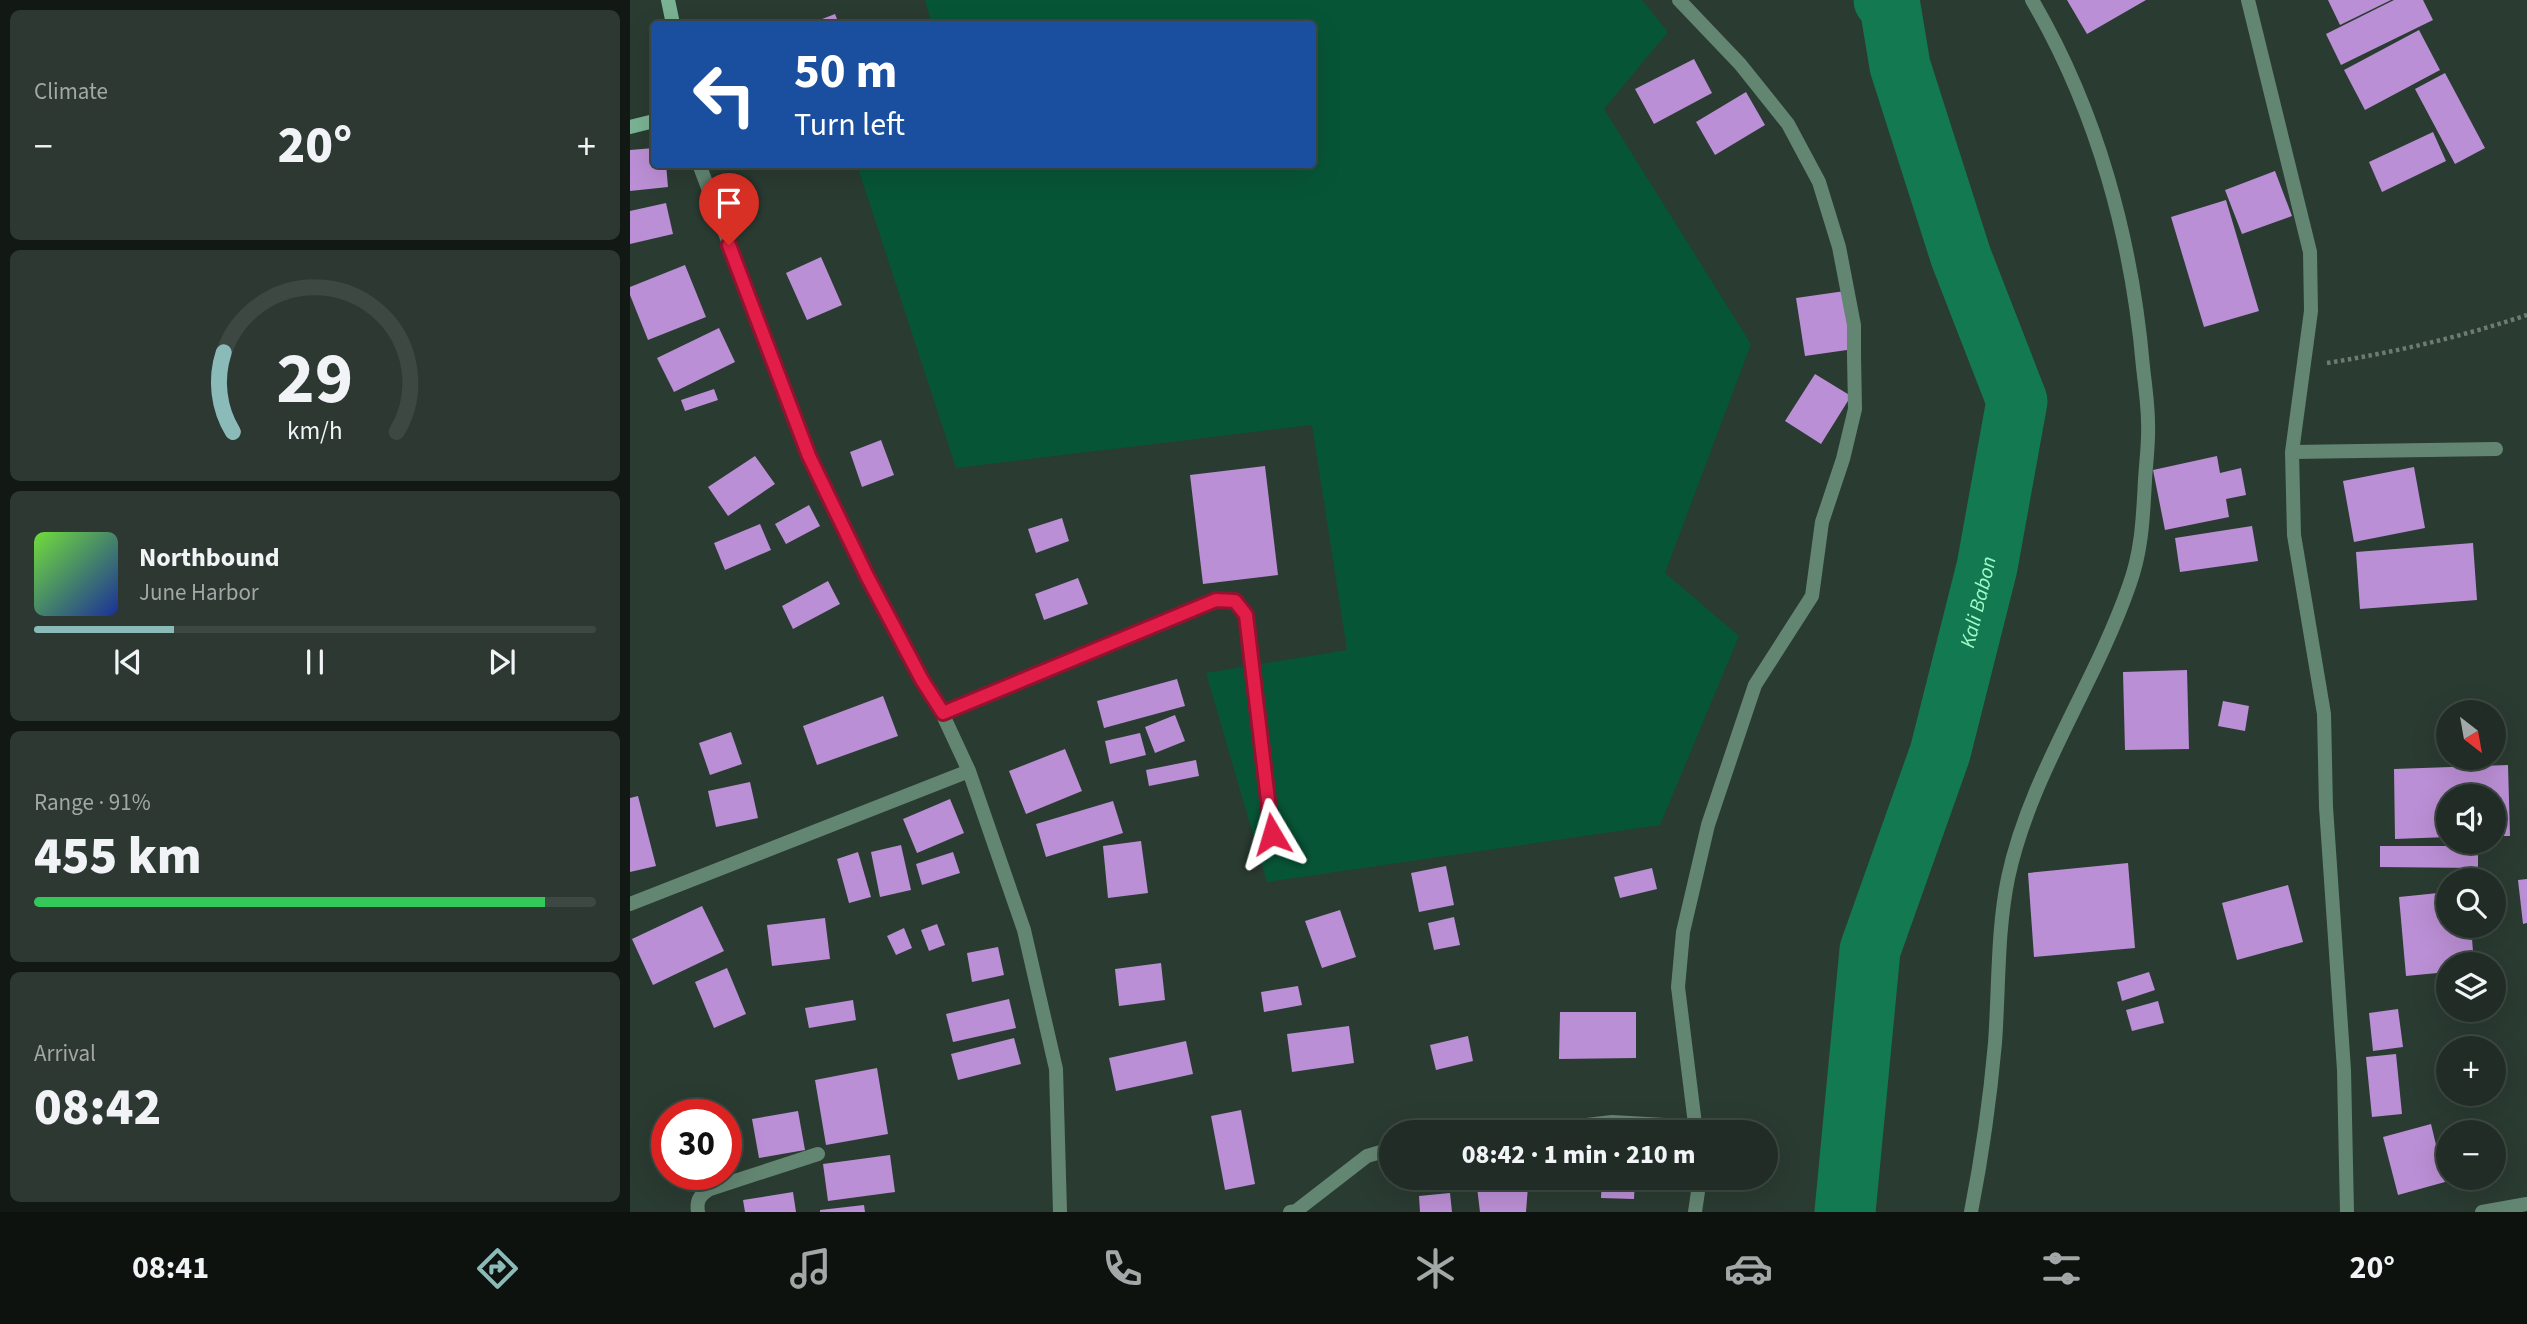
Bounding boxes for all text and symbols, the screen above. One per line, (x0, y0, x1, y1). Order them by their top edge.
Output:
text: 50 m (794, 37, 898, 107)
icon: left (679, 49, 770, 140)
text: Climate (34, 75, 108, 108)
text: Turn left (794, 102, 905, 148)
text: 20° (278, 109, 352, 183)
text: − (34, 120, 53, 174)
text: + (577, 120, 596, 174)
pin (699, 173, 759, 245)
icon: arrive (710, 184, 748, 222)
text: 29 (277, 327, 353, 431)
text: km/h (287, 412, 343, 448)
text: Northbound (139, 539, 280, 576)
water label: Kali Babon (1952, 554, 2004, 651)
text: June Harbor (139, 576, 259, 609)
icon: previous (109, 643, 147, 681)
icon: pause (296, 643, 334, 681)
icon: next (483, 643, 521, 681)
north arrow (2436, 700, 2506, 770)
map controls (2436, 700, 2506, 1190)
button: sound (2436, 784, 2506, 854)
text: Range · 91% (34, 786, 151, 819)
position arrow (1235, 797, 1309, 871)
text: 455 km (34, 820, 202, 894)
button: search (2436, 868, 2506, 938)
button: layers (2436, 952, 2506, 1022)
button: + (2436, 1036, 2506, 1106)
text: Arrival (34, 1037, 96, 1070)
text: 08:42 (34, 1071, 161, 1145)
speed limit sign: 30 (651, 1099, 742, 1190)
button: − (2436, 1120, 2506, 1190)
text: 08:42 · 1 min · 210 m (1462, 1136, 1695, 1173)
icon: directions (473, 1244, 522, 1293)
icon: music (786, 1244, 835, 1293)
icon: phone (1098, 1244, 1147, 1293)
icon: climate (1411, 1244, 1460, 1293)
icon: car (1724, 1244, 1773, 1293)
icon: filters (2037, 1244, 2086, 1293)
text: 08:41 (132, 1245, 209, 1291)
text: 20° (2350, 1245, 2395, 1291)

